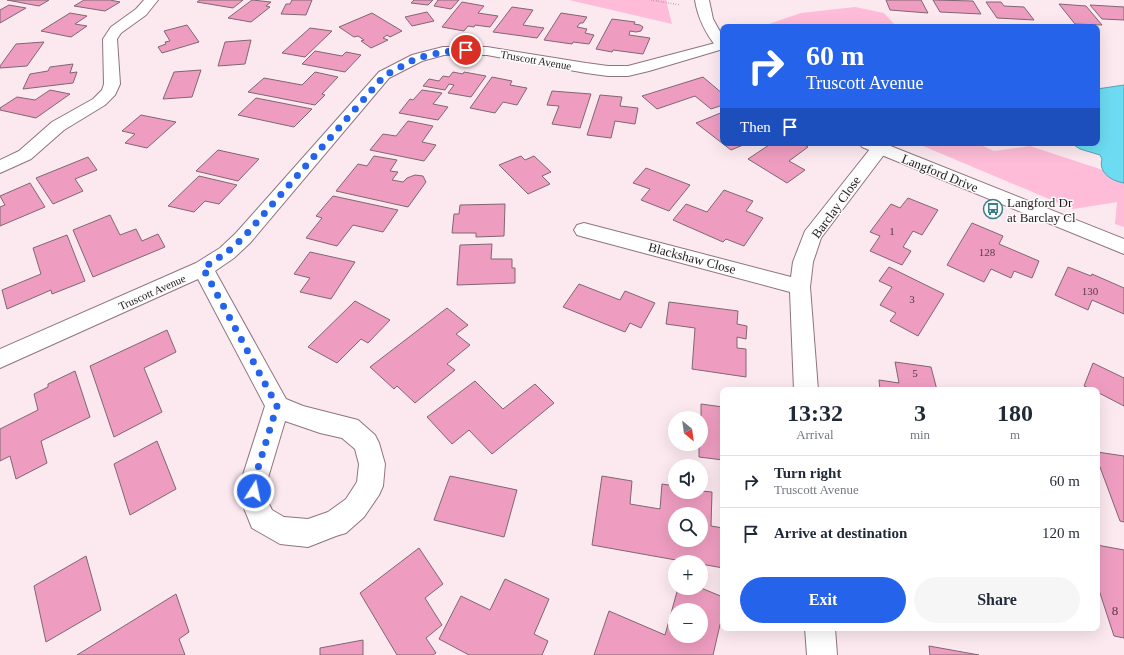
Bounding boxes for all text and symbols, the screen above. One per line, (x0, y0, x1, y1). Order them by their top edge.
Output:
pin (449, 33, 483, 67)
icon: arrive (455, 39, 477, 61)
icon: right (740, 40, 792, 92)
text: 60 m (806, 40, 864, 71)
street label: Truscott Avenue (500, 48, 573, 72)
text: Truscott Avenue (806, 73, 924, 93)
icon: arrive (779, 116, 801, 138)
text: Then (740, 119, 771, 135)
street label: Langford Drive (900, 151, 981, 195)
street label: Barclay Close (808, 173, 864, 241)
place label: Langford Dr at Barclay Cl (1007, 195, 1076, 225)
bus stop icon: Langford Dr at Barclay Cl (982, 198, 1004, 220)
house number: 1 (889, 225, 895, 237)
street label: Blackshaw Close (647, 239, 738, 277)
house number: 128 (979, 246, 996, 258)
street label: Truscott Avenue (117, 272, 187, 312)
house number: 130 (1082, 285, 1099, 297)
house number: 3 (909, 293, 915, 305)
house number: 5 (912, 367, 918, 379)
text: 13:32 (787, 400, 843, 426)
text: 3 (914, 400, 926, 426)
text: 180 (997, 400, 1033, 426)
north arrow (668, 411, 708, 451)
map controls (668, 411, 708, 643)
text: Arrival (796, 427, 834, 442)
text: min (910, 427, 930, 442)
text: m (1010, 427, 1020, 442)
button: sound (668, 459, 708, 499)
text: Turn right (774, 465, 841, 481)
position arrow (233, 470, 275, 512)
icon: right (740, 471, 762, 493)
text: 60 m (1050, 473, 1080, 489)
text: Truscott Avenue (774, 482, 859, 497)
button: search (668, 507, 708, 547)
icon: arrive (740, 523, 762, 545)
text: Arrive at destination (774, 525, 907, 541)
text: 120 m (1042, 525, 1080, 541)
button: + (668, 555, 708, 595)
button: Exit (740, 577, 906, 623)
button: Share (914, 577, 1080, 623)
button: − (668, 603, 708, 643)
house number: 8 (1112, 603, 1118, 618)

